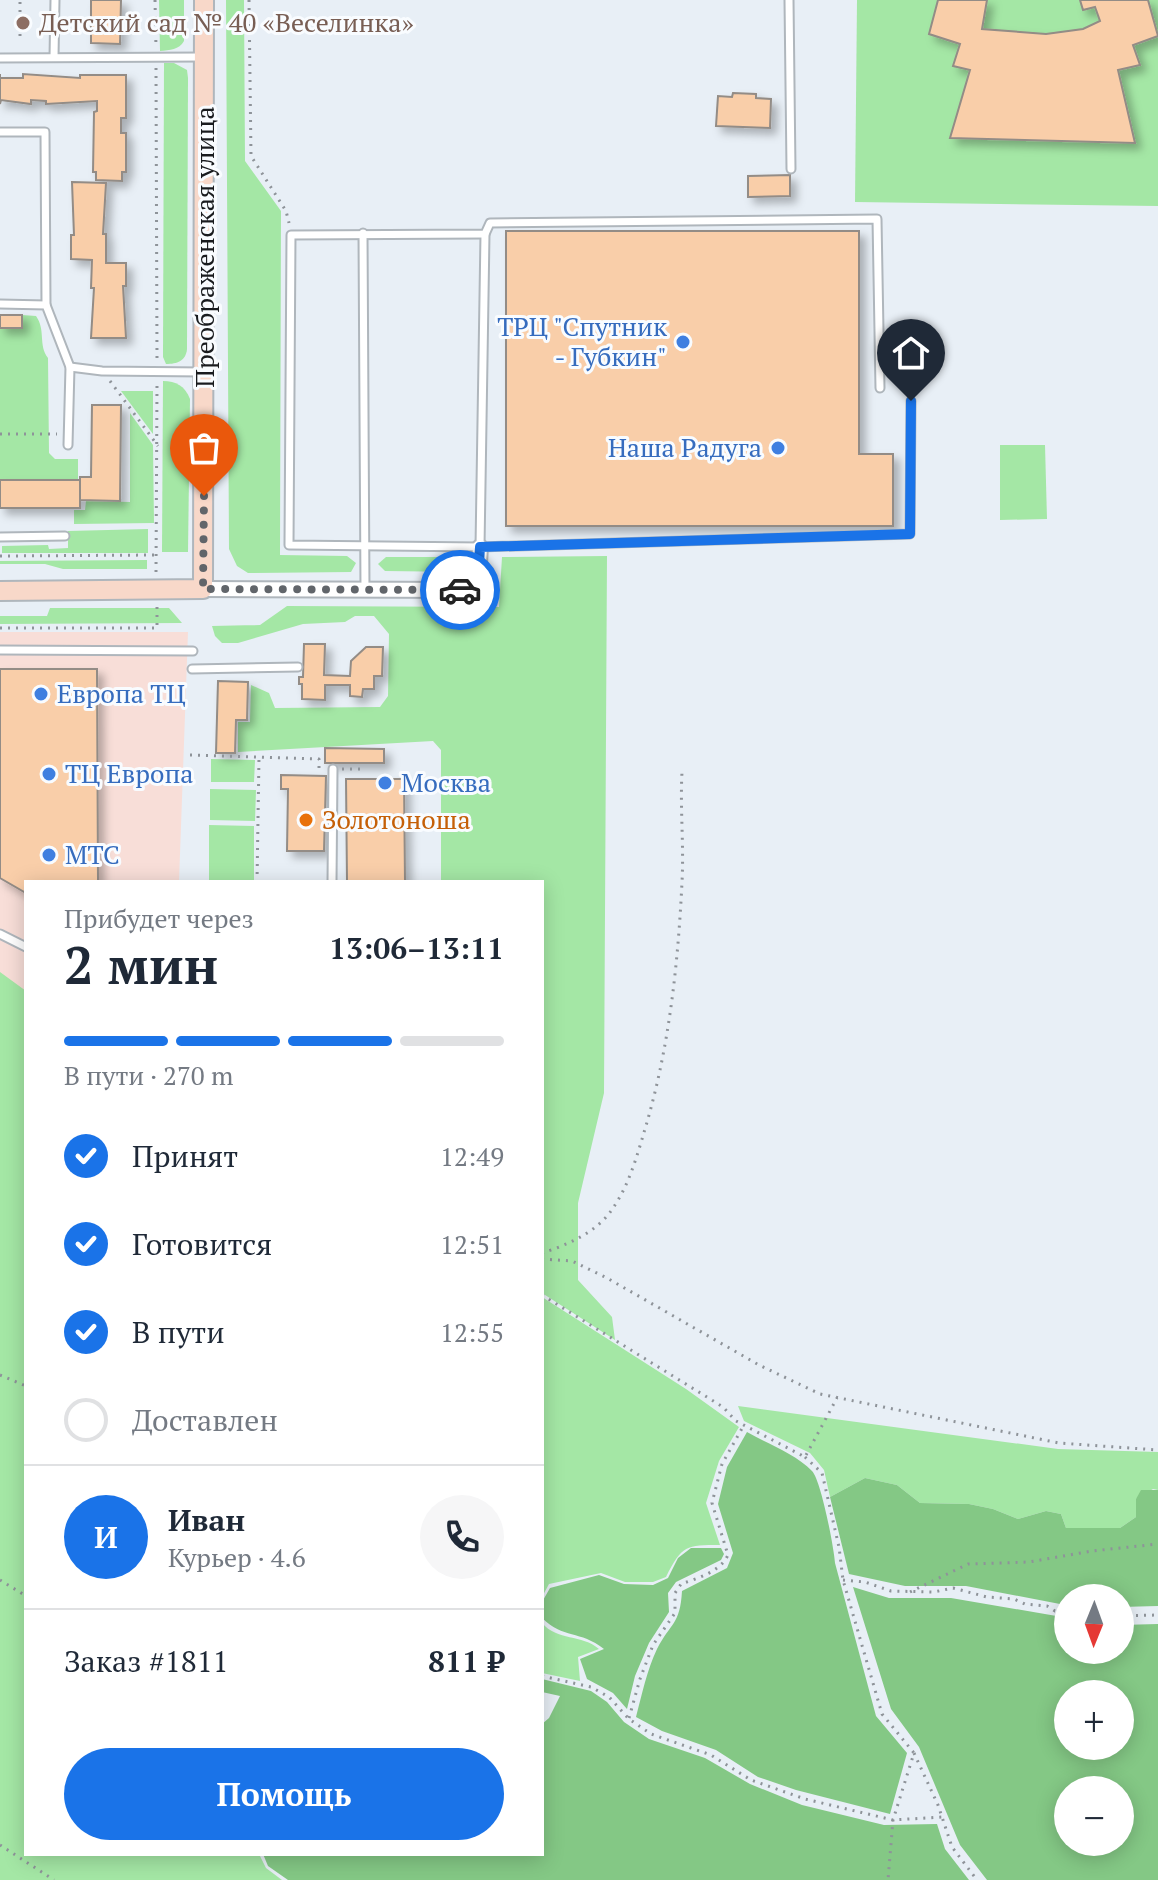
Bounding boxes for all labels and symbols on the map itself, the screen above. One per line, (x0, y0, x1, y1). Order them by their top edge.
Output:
place label: Детский сад № 40 «Веселинка» (39, 5, 414, 39)
marker: Детский сад № 40 «Веселинка» (14, 14, 32, 32)
street label: Преображенская улица (187, 106, 221, 388)
place label: ТРЦ "Спутник - Губкин" (497, 309, 668, 373)
pin (877, 319, 945, 401)
marker: ТРЦ "Спутник - Губкин" (674, 333, 692, 351)
pin (170, 414, 238, 496)
place label: Наша Радуга (608, 430, 762, 464)
marker: Наша Радуга (769, 439, 787, 457)
courier (420, 550, 500, 630)
place label: Европа ТЦ (57, 676, 185, 710)
marker: Европа ТЦ (32, 685, 50, 703)
place label: ТЦ Европа (65, 756, 193, 790)
marker: ТЦ Европа (40, 765, 58, 783)
place label: Москва (401, 765, 491, 799)
marker: Москва (376, 774, 394, 792)
place label: Золотоноша (322, 802, 471, 836)
marker: Золотоноша (297, 811, 315, 829)
place label: МТС (65, 837, 120, 871)
marker: МТС (40, 846, 58, 864)
north arrow (1054, 1584, 1134, 1664)

